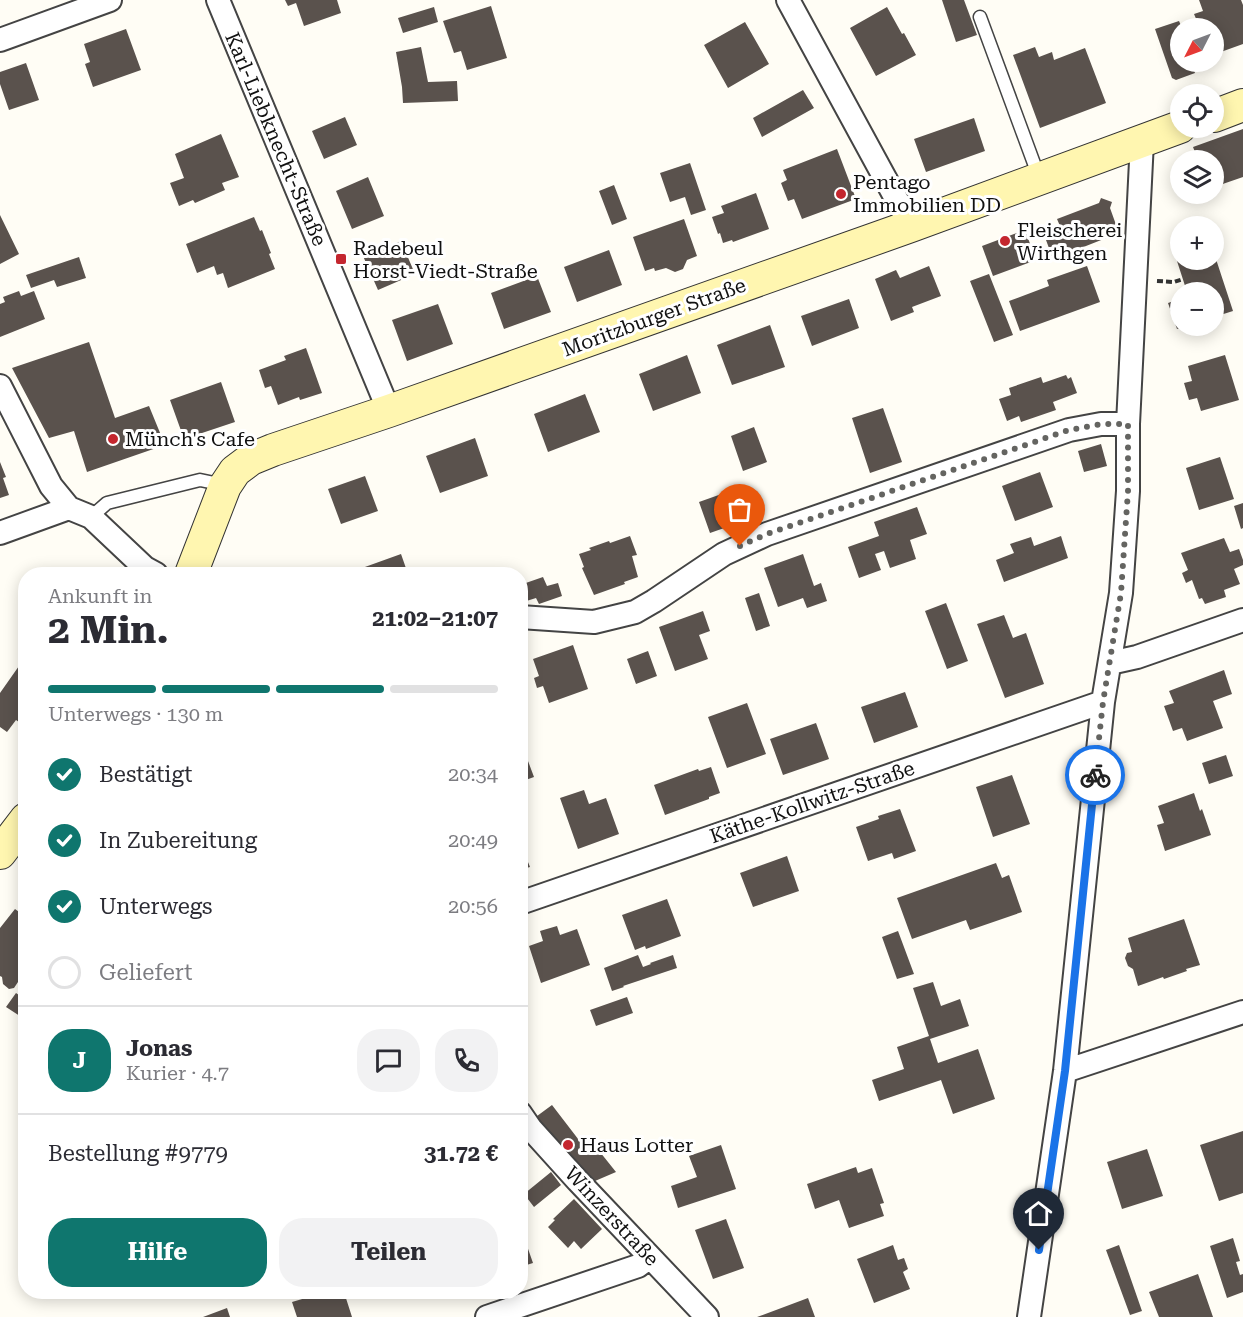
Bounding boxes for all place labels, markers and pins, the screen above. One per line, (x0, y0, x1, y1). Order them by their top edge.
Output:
place label: Pentago Immobilien DD (853, 170, 1001, 217)
marker: Pentago Immobilien DD (834, 187, 848, 201)
place label: Fleischerei Wirthgen (1017, 218, 1123, 265)
marker: Fleischerei Wirthgen (998, 234, 1012, 248)
place label: Radebeul Horst-Viedt-Straße (353, 236, 538, 283)
marker: Radebeul Horst-Viedt-Straße (334, 252, 348, 266)
place label: Münch's Cafe (125, 427, 255, 451)
marker: Münch's Cafe (106, 432, 120, 446)
pin (714, 484, 765, 546)
place label: Haus Lotter (580, 1133, 693, 1157)
marker: Haus Lotter (561, 1138, 575, 1152)
pin (1013, 1188, 1064, 1250)

